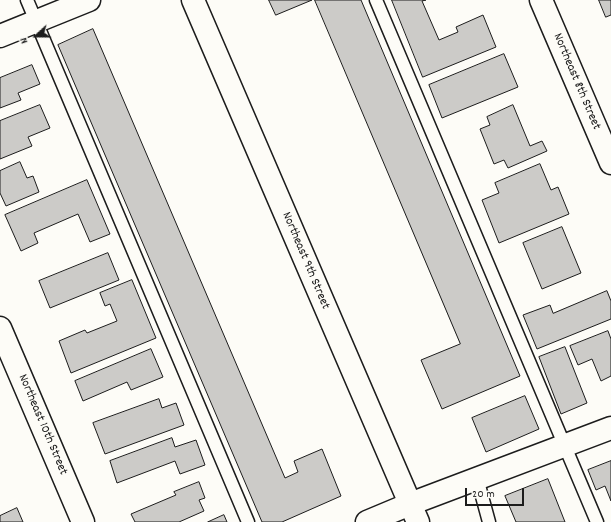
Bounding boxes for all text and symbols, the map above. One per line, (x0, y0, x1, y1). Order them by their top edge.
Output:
north arrow (16, 16, 56, 56)
street label: Northeast 8th Street (549, 31, 603, 133)
text: N (16, 35, 33, 46)
street label: Northeast 9th Street (277, 210, 333, 312)
street label: Northeast 10th Street (14, 372, 70, 478)
scale bar (467, 480, 526, 506)
text: 20 m (472, 486, 495, 503)

